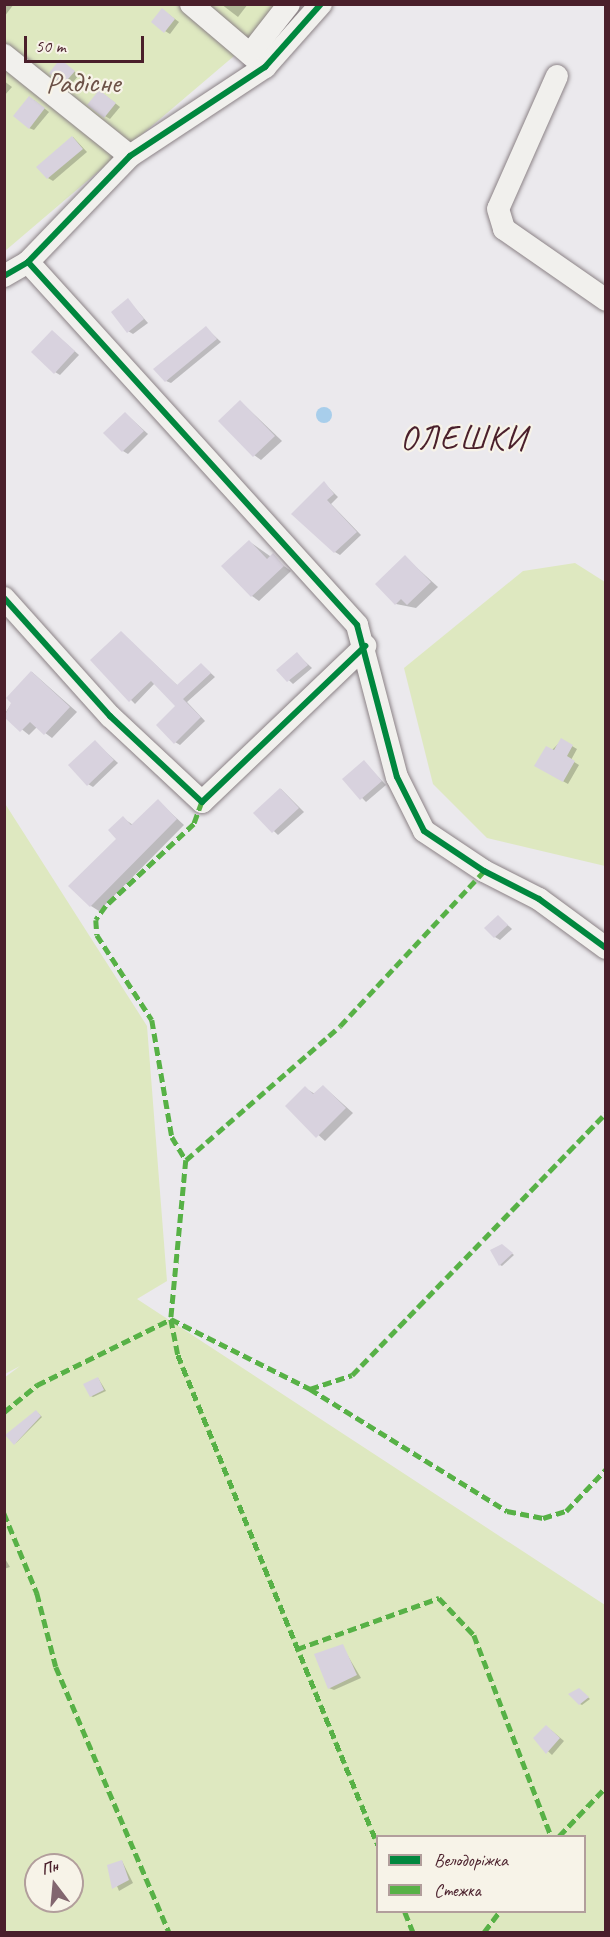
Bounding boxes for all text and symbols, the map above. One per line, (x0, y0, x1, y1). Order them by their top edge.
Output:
scale bar (27, 24, 147, 62)
text: 50 m (35, 35, 66, 57)
park label: Радісне (46, 64, 120, 100)
district label: ОЛЕШКИ (401, 419, 527, 459)
legend (376, 1835, 586, 1913)
text: Велодоріжка (434, 1849, 508, 1871)
north arrow (24, 1853, 84, 1913)
text: Пн (39, 1856, 60, 1880)
text: Стежка (434, 1879, 481, 1901)

